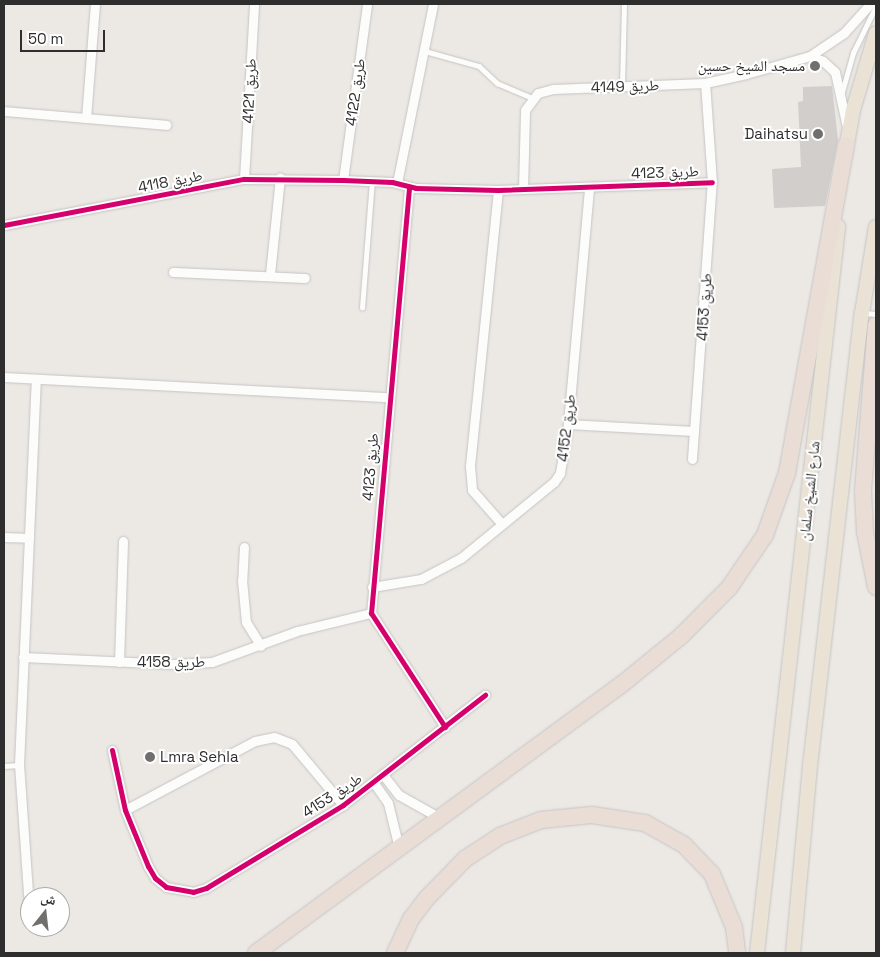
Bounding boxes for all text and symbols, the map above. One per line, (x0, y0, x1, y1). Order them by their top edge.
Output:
scale bar (22, 20, 108, 52)
text: 50 m (28, 29, 63, 48)
street label: طريق 4122 (341, 57, 369, 127)
place label: مسجد الشيخ حسين (698, 57, 805, 75)
street label: طريق 4121 (238, 58, 260, 124)
marker: مسجد الشيخ حسين (809, 60, 821, 72)
street label: طريق 4149 (590, 76, 660, 96)
place label: Daihatsu (744, 125, 808, 143)
marker: Daihatsu (812, 128, 824, 140)
street label: طريق 4123 (631, 162, 699, 182)
street label: طريق 4118 (136, 166, 204, 196)
street label: طريق 4153 (693, 272, 715, 342)
street label: طريق 4152 (553, 393, 579, 463)
street label: طريق 4123 (358, 432, 382, 502)
street label: شارع الشيخ سلمان (795, 440, 823, 542)
street label: طريق 4158 (137, 653, 205, 671)
place label: Lmra Sehla (160, 748, 239, 766)
marker: Lmra Sehla (144, 751, 156, 763)
street label: طريق 4153 (299, 769, 365, 821)
north arrow (20, 887, 70, 937)
text: ش (39, 888, 58, 909)

